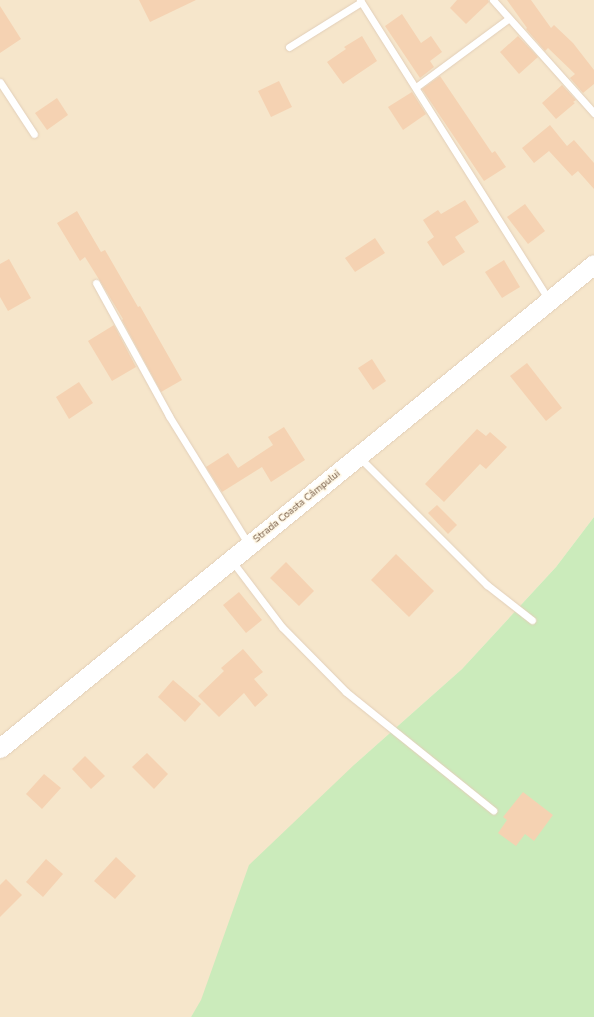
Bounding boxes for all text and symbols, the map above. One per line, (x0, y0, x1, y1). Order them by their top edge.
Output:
street label: Strada Coasta Câmpului (251, 468, 343, 546)

